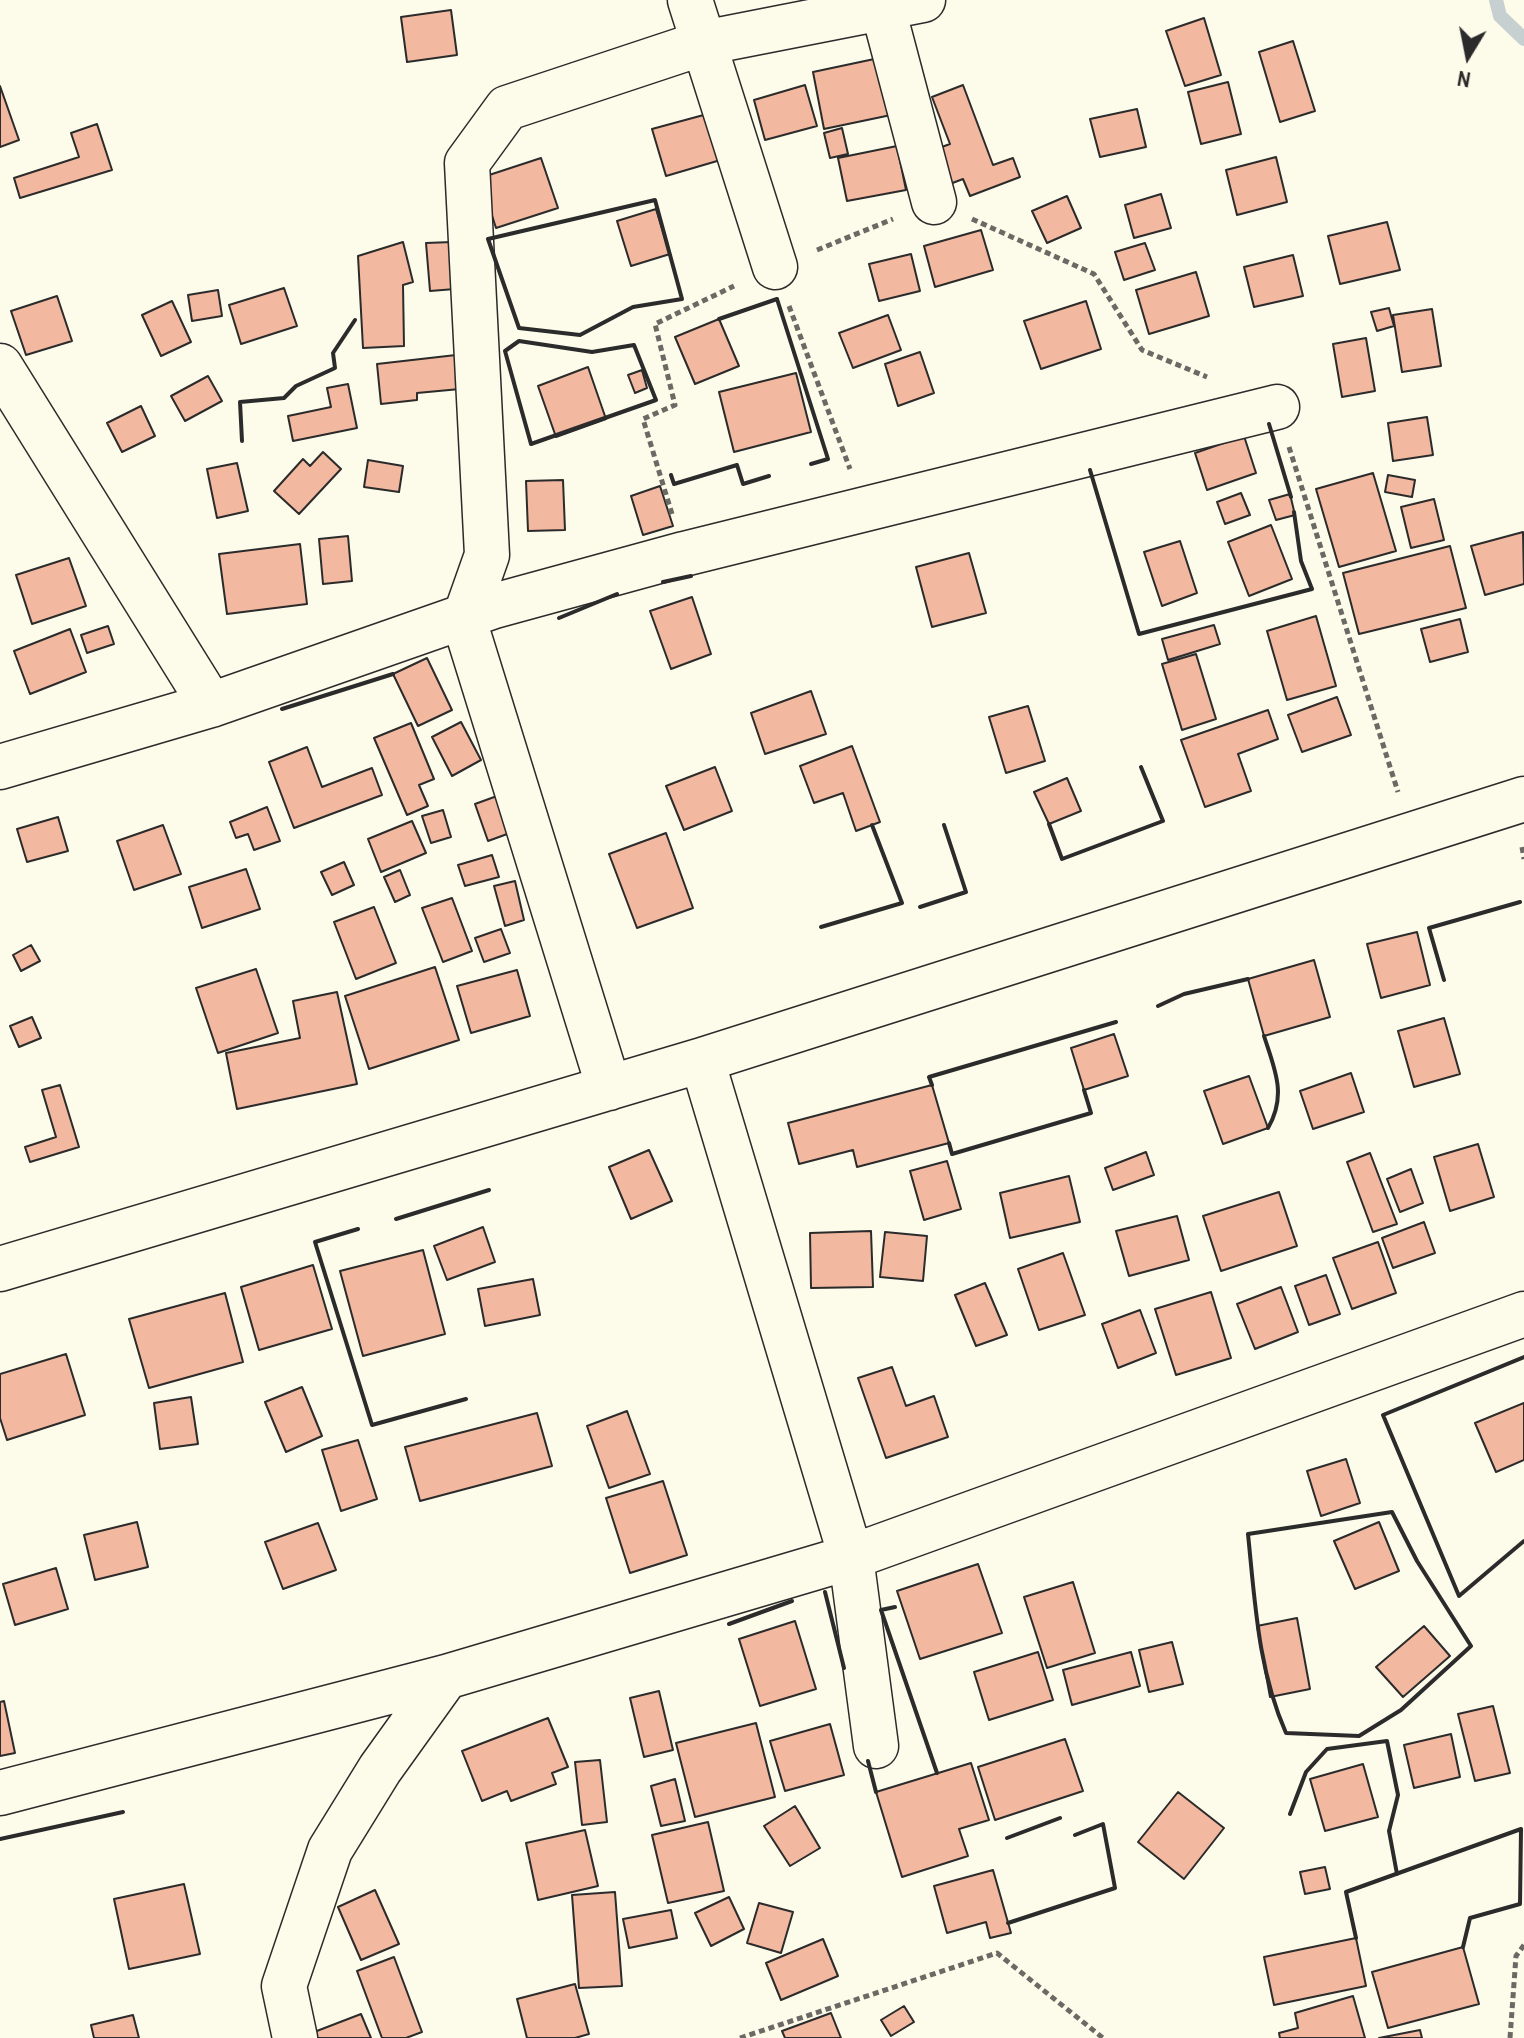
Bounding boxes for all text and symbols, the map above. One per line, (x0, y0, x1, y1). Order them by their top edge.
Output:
north arrow (1428, 16, 1508, 96)
text: N (1455, 64, 1473, 96)

